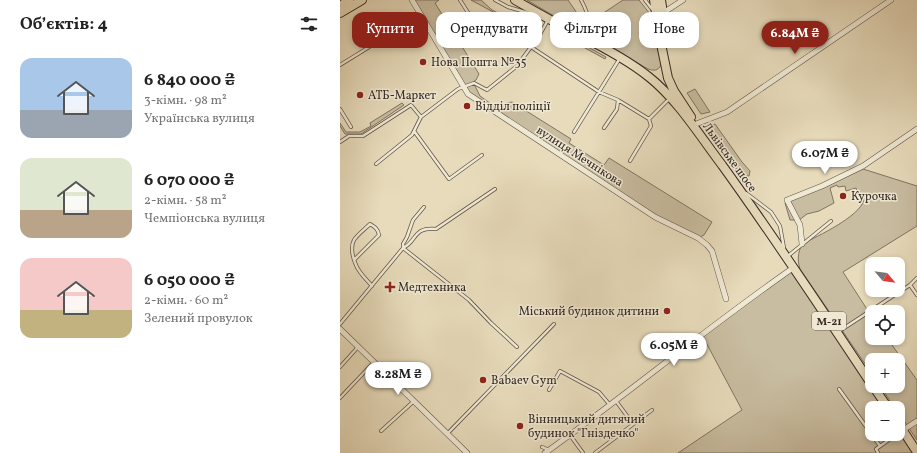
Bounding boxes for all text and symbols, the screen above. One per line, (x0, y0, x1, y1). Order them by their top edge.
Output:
chip: Купити (352, 12, 428, 48)
chip: Орендувати (436, 12, 542, 48)
chip: Фільтри (550, 12, 631, 48)
chip: Нове (639, 12, 699, 48)
text: Об’єктів: 4 (20, 13, 108, 36)
icon: filters (298, 13, 320, 35)
pin: 6.84M ₴ (758, 21, 832, 55)
text: 6.84M ₴ (771, 25, 819, 43)
place label: Нова Пошта №35 (431, 55, 527, 71)
marker: Нова Пошта №35 (418, 57, 428, 67)
text: 6 840 000 ₴ (144, 69, 235, 92)
icon: home (52, 74, 100, 122)
place label: АТБ-Маркет (368, 88, 436, 104)
marker: АТБ-Маркет (355, 90, 365, 100)
text: 3-кімн. · 98 m² (144, 92, 227, 110)
place label: Відділ поліції (475, 99, 551, 115)
marker: Відділ поліції (462, 101, 472, 111)
text: Українська вулиця (144, 110, 255, 128)
street label: Львівське шосе (698, 119, 760, 196)
street label: вулиця Мечнікова (533, 123, 626, 191)
pin: 6.07M ₴ (788, 141, 862, 175)
text: 6.07M ₴ (801, 145, 849, 163)
text: 6 070 000 ₴ (144, 169, 234, 192)
icon: home (52, 174, 100, 222)
place label: Курочка (851, 189, 897, 205)
marker: Курочка (838, 191, 848, 201)
text: 2-кімн. · 58 m² (144, 192, 227, 210)
text: Чемпіонська вулиця (144, 210, 265, 228)
north arrow (865, 257, 905, 297)
map controls (865, 257, 905, 441)
text: 6 050 000 ₴ (144, 269, 235, 292)
icon: home (52, 274, 100, 322)
place label: Медтехника (398, 280, 466, 296)
marker: Медтехника (385, 282, 395, 292)
text: 2-кімн. · 60 m² (144, 292, 228, 310)
place label: Міський будинок дитини (519, 304, 659, 320)
button: locate (865, 305, 905, 345)
marker: Міський будинок дитини (662, 306, 672, 316)
text: Зелений провулок (144, 310, 253, 328)
road number: М-21 (812, 312, 846, 330)
pin: 6.05M ₴ (637, 333, 711, 367)
text: 6.05M ₴ (650, 337, 698, 355)
button: + (865, 353, 905, 393)
pin: 8.28M ₴ (361, 362, 435, 396)
text: 8.28M ₴ (374, 366, 422, 384)
place label: Babaev Gym (491, 373, 557, 389)
marker: Babaev Gym (478, 375, 488, 385)
button: − (865, 401, 905, 441)
place label: Вінницький дитячий будинок "Гніздечко" (528, 412, 645, 442)
marker: Вінницький дитячий будинок "Гніздечко" (515, 421, 525, 431)

